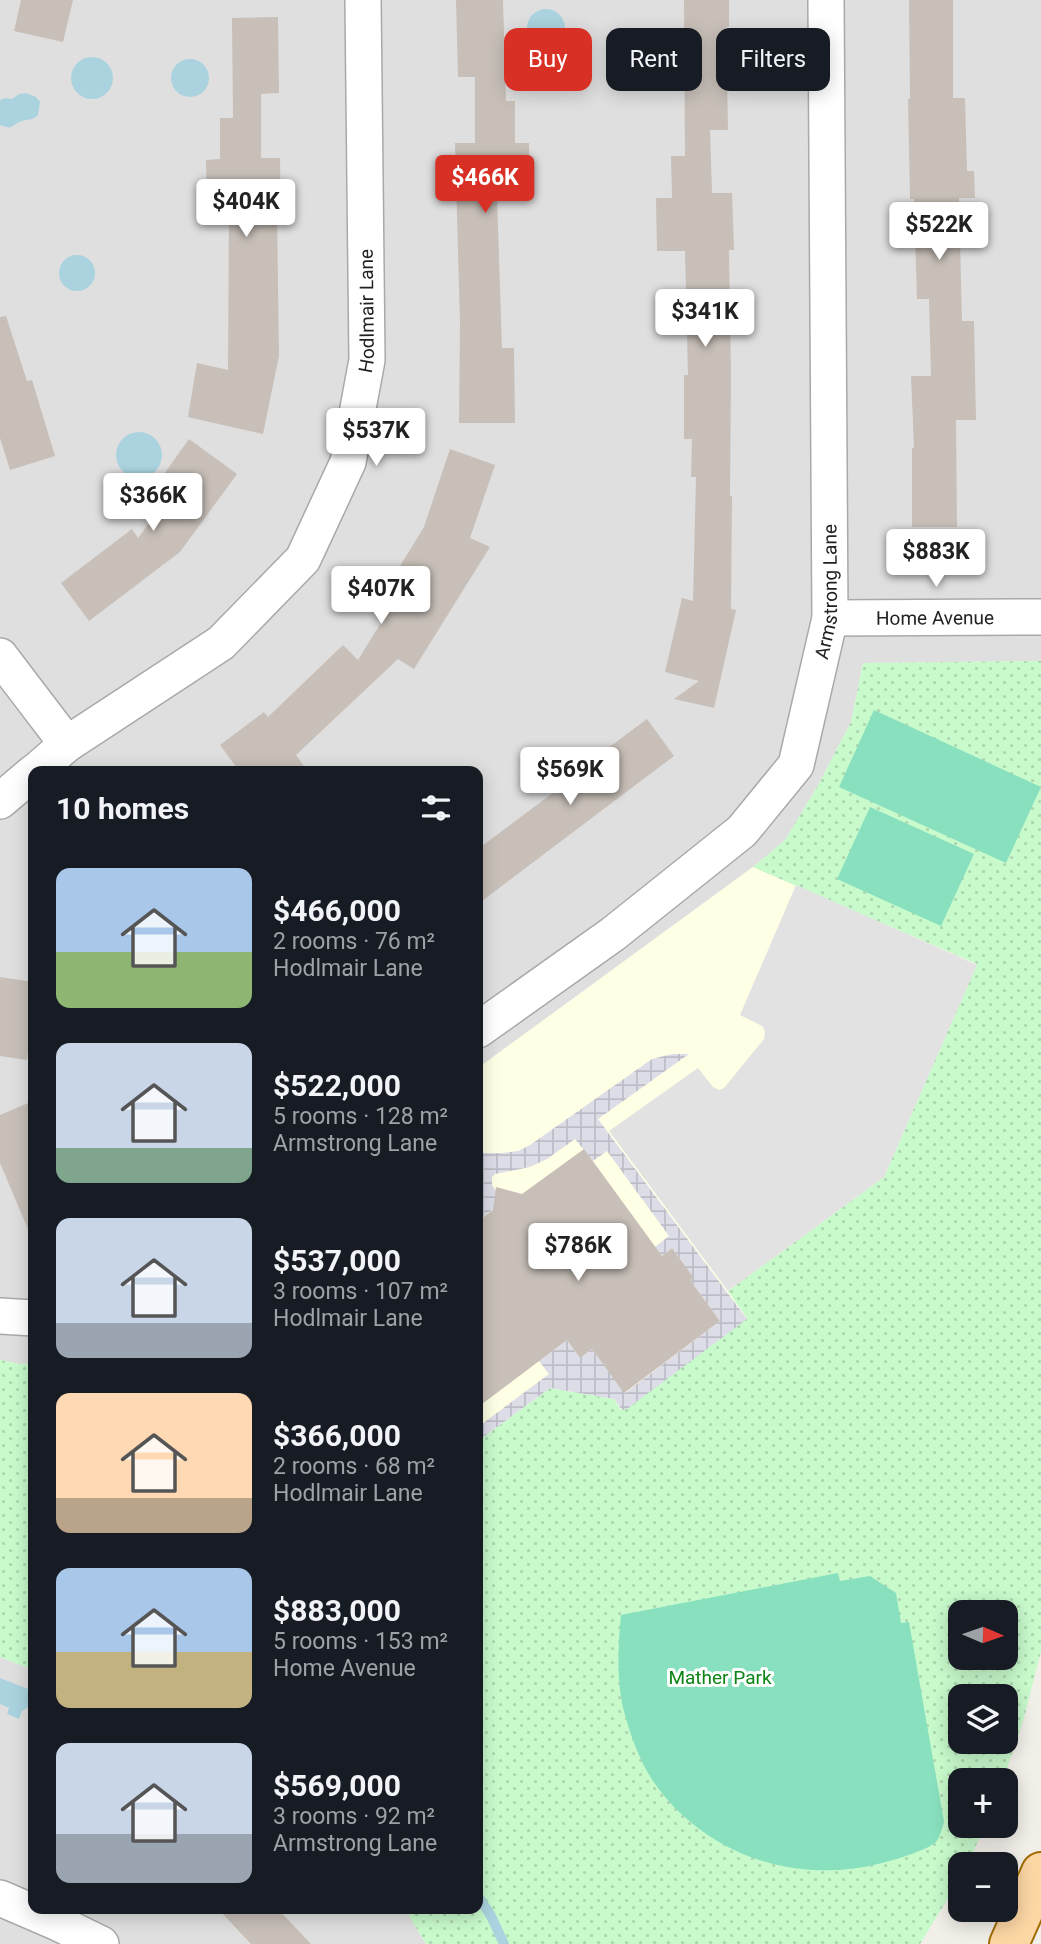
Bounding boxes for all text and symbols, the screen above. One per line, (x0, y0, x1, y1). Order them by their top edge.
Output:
chip: Buy (504, 28, 592, 91)
chip: Rent (606, 28, 702, 91)
chip: Filters (716, 28, 830, 91)
pin: $466K (436, 156, 534, 215)
text: $466K (451, 164, 519, 191)
pin: $404K (197, 180, 295, 239)
text: $404K (212, 188, 280, 215)
pin: $522K (890, 202, 988, 262)
text: $522K (905, 211, 973, 238)
street label: Hodlmair Lane (353, 249, 378, 375)
pin: $341K (656, 290, 754, 349)
text: $341K (671, 298, 739, 325)
pin: $537K (327, 408, 425, 468)
text: $537K (342, 417, 410, 444)
pin: $366K (104, 474, 202, 533)
text: $366K (119, 482, 187, 509)
street label: Armstrong Lane (809, 524, 842, 661)
pin: $883K (887, 530, 985, 589)
text: $883K (902, 538, 970, 565)
pin: $407K (332, 566, 430, 626)
text: $407K (347, 575, 415, 602)
street label: Home Avenue (876, 606, 994, 629)
pin: $569K (521, 748, 619, 807)
text: $569K (536, 756, 604, 783)
icon: filters (417, 789, 455, 827)
text: 10 homes (56, 791, 189, 826)
text: $466,000 (273, 893, 401, 928)
icon: home (112, 896, 196, 980)
text: 2 rooms · 76 m² (273, 928, 435, 955)
text: Hodlmair Lane (273, 955, 423, 982)
text: $522,000 (273, 1068, 401, 1103)
icon: home (112, 1071, 196, 1155)
text: 5 rooms · 128 m² (273, 1103, 448, 1130)
text: Armstrong Lane (273, 1130, 437, 1157)
pin: $786K (529, 1224, 627, 1283)
text: $786K (544, 1232, 612, 1259)
text: $537,000 (273, 1243, 401, 1278)
icon: home (112, 1246, 196, 1330)
text: 3 rooms · 107 m² (273, 1278, 448, 1305)
text: Hodlmair Lane (273, 1305, 423, 1332)
text: $366,000 (273, 1418, 401, 1453)
icon: home (112, 1421, 196, 1505)
text: 2 rooms · 68 m² (273, 1453, 435, 1480)
text: Hodlmair Lane (273, 1480, 423, 1507)
text: $883,000 (273, 1593, 401, 1628)
icon: home (112, 1596, 196, 1680)
north arrow (948, 1600, 1018, 1670)
map controls (948, 1600, 1018, 1922)
text: 5 rooms · 153 m² (273, 1628, 448, 1655)
text: Home Avenue (273, 1655, 416, 1682)
park label: Mather Park (668, 1666, 772, 1689)
button: layers (948, 1684, 1018, 1754)
text: $569,000 (273, 1768, 401, 1803)
button: + (948, 1768, 1018, 1838)
icon: home (112, 1771, 196, 1855)
text: 3 rooms · 92 m² (273, 1803, 435, 1830)
text: Armstrong Lane (273, 1830, 437, 1857)
button: − (948, 1852, 1018, 1922)

